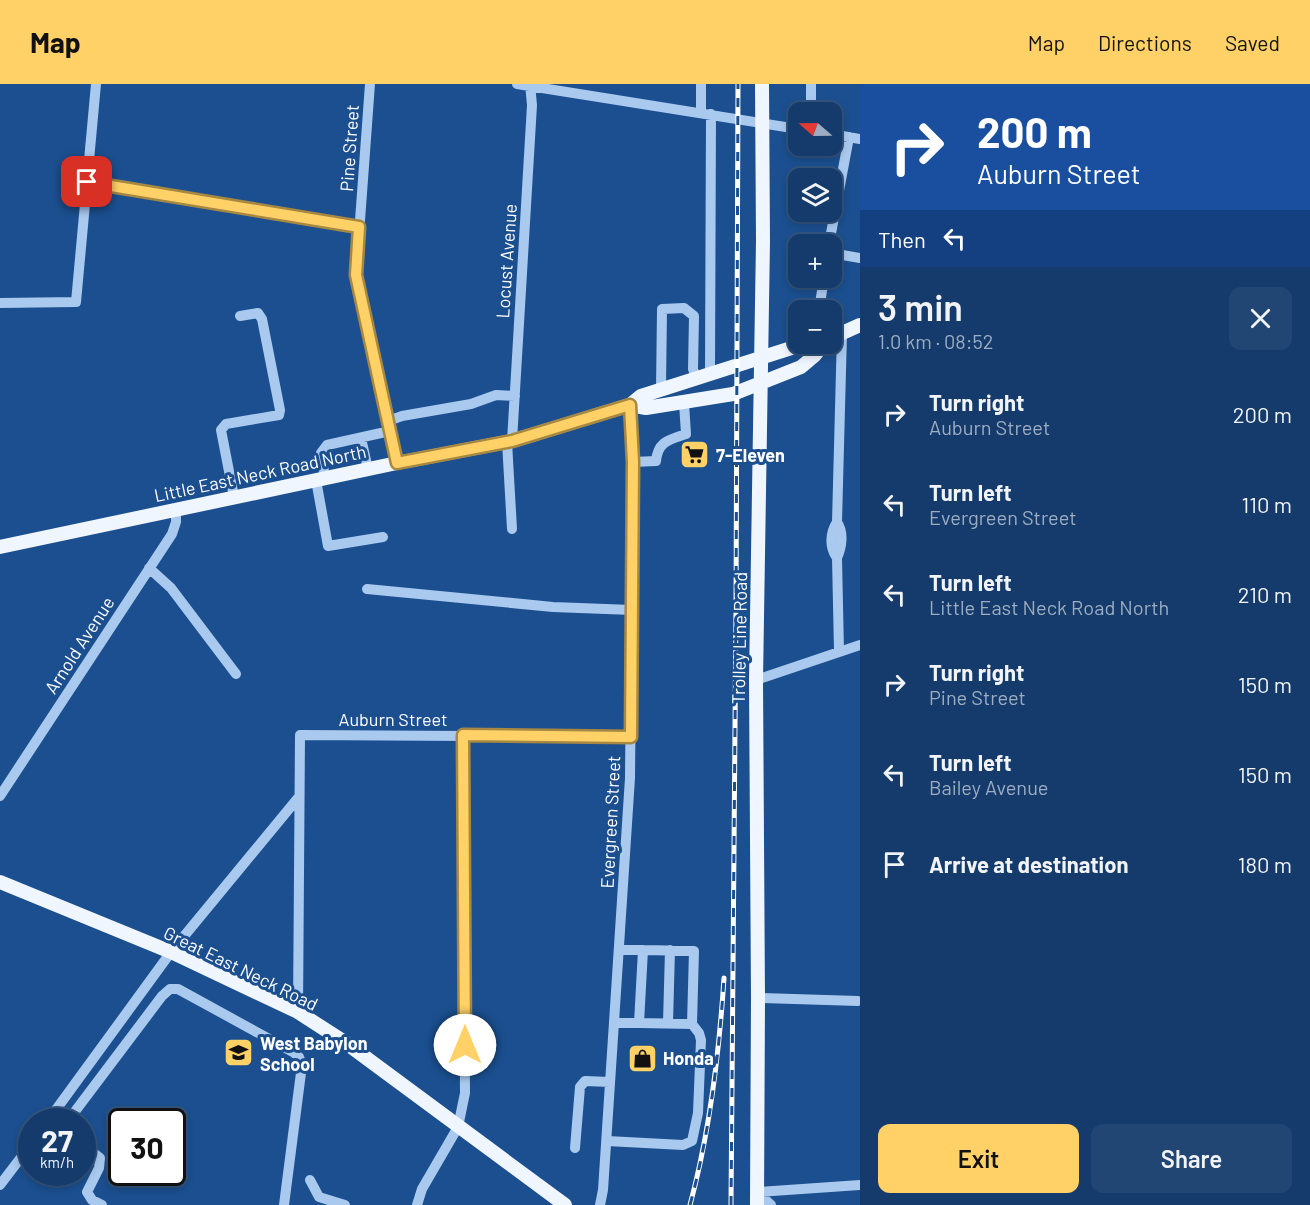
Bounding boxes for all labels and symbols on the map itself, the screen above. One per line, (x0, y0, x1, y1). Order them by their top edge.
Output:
north arrow (788, 102, 842, 156)
street label: Pine Street (335, 104, 363, 192)
pin (61, 156, 112, 207)
street label: Locust Avenue (491, 203, 521, 319)
supermarket icon: 7-Eleven (679, 439, 711, 471)
street label: Little East Neck Road North (152, 440, 368, 506)
place label: 7-Eleven (716, 444, 785, 466)
street label: Trolley Line Road (727, 572, 751, 704)
street label: Arnold Avenue (39, 592, 119, 698)
street label: Auburn Street (338, 708, 448, 730)
street label: Evergreen Street (596, 755, 624, 889)
street label: Great East Neck Road (160, 921, 322, 1015)
position arrow (433, 1013, 497, 1077)
place label: West Babylon School (260, 1032, 368, 1075)
school or university icon: West Babylon School (223, 1037, 255, 1069)
shop icon: Honda (626, 1042, 658, 1074)
place label: Honda (663, 1047, 714, 1069)
speed limit sign: 30 (108, 1108, 186, 1186)

